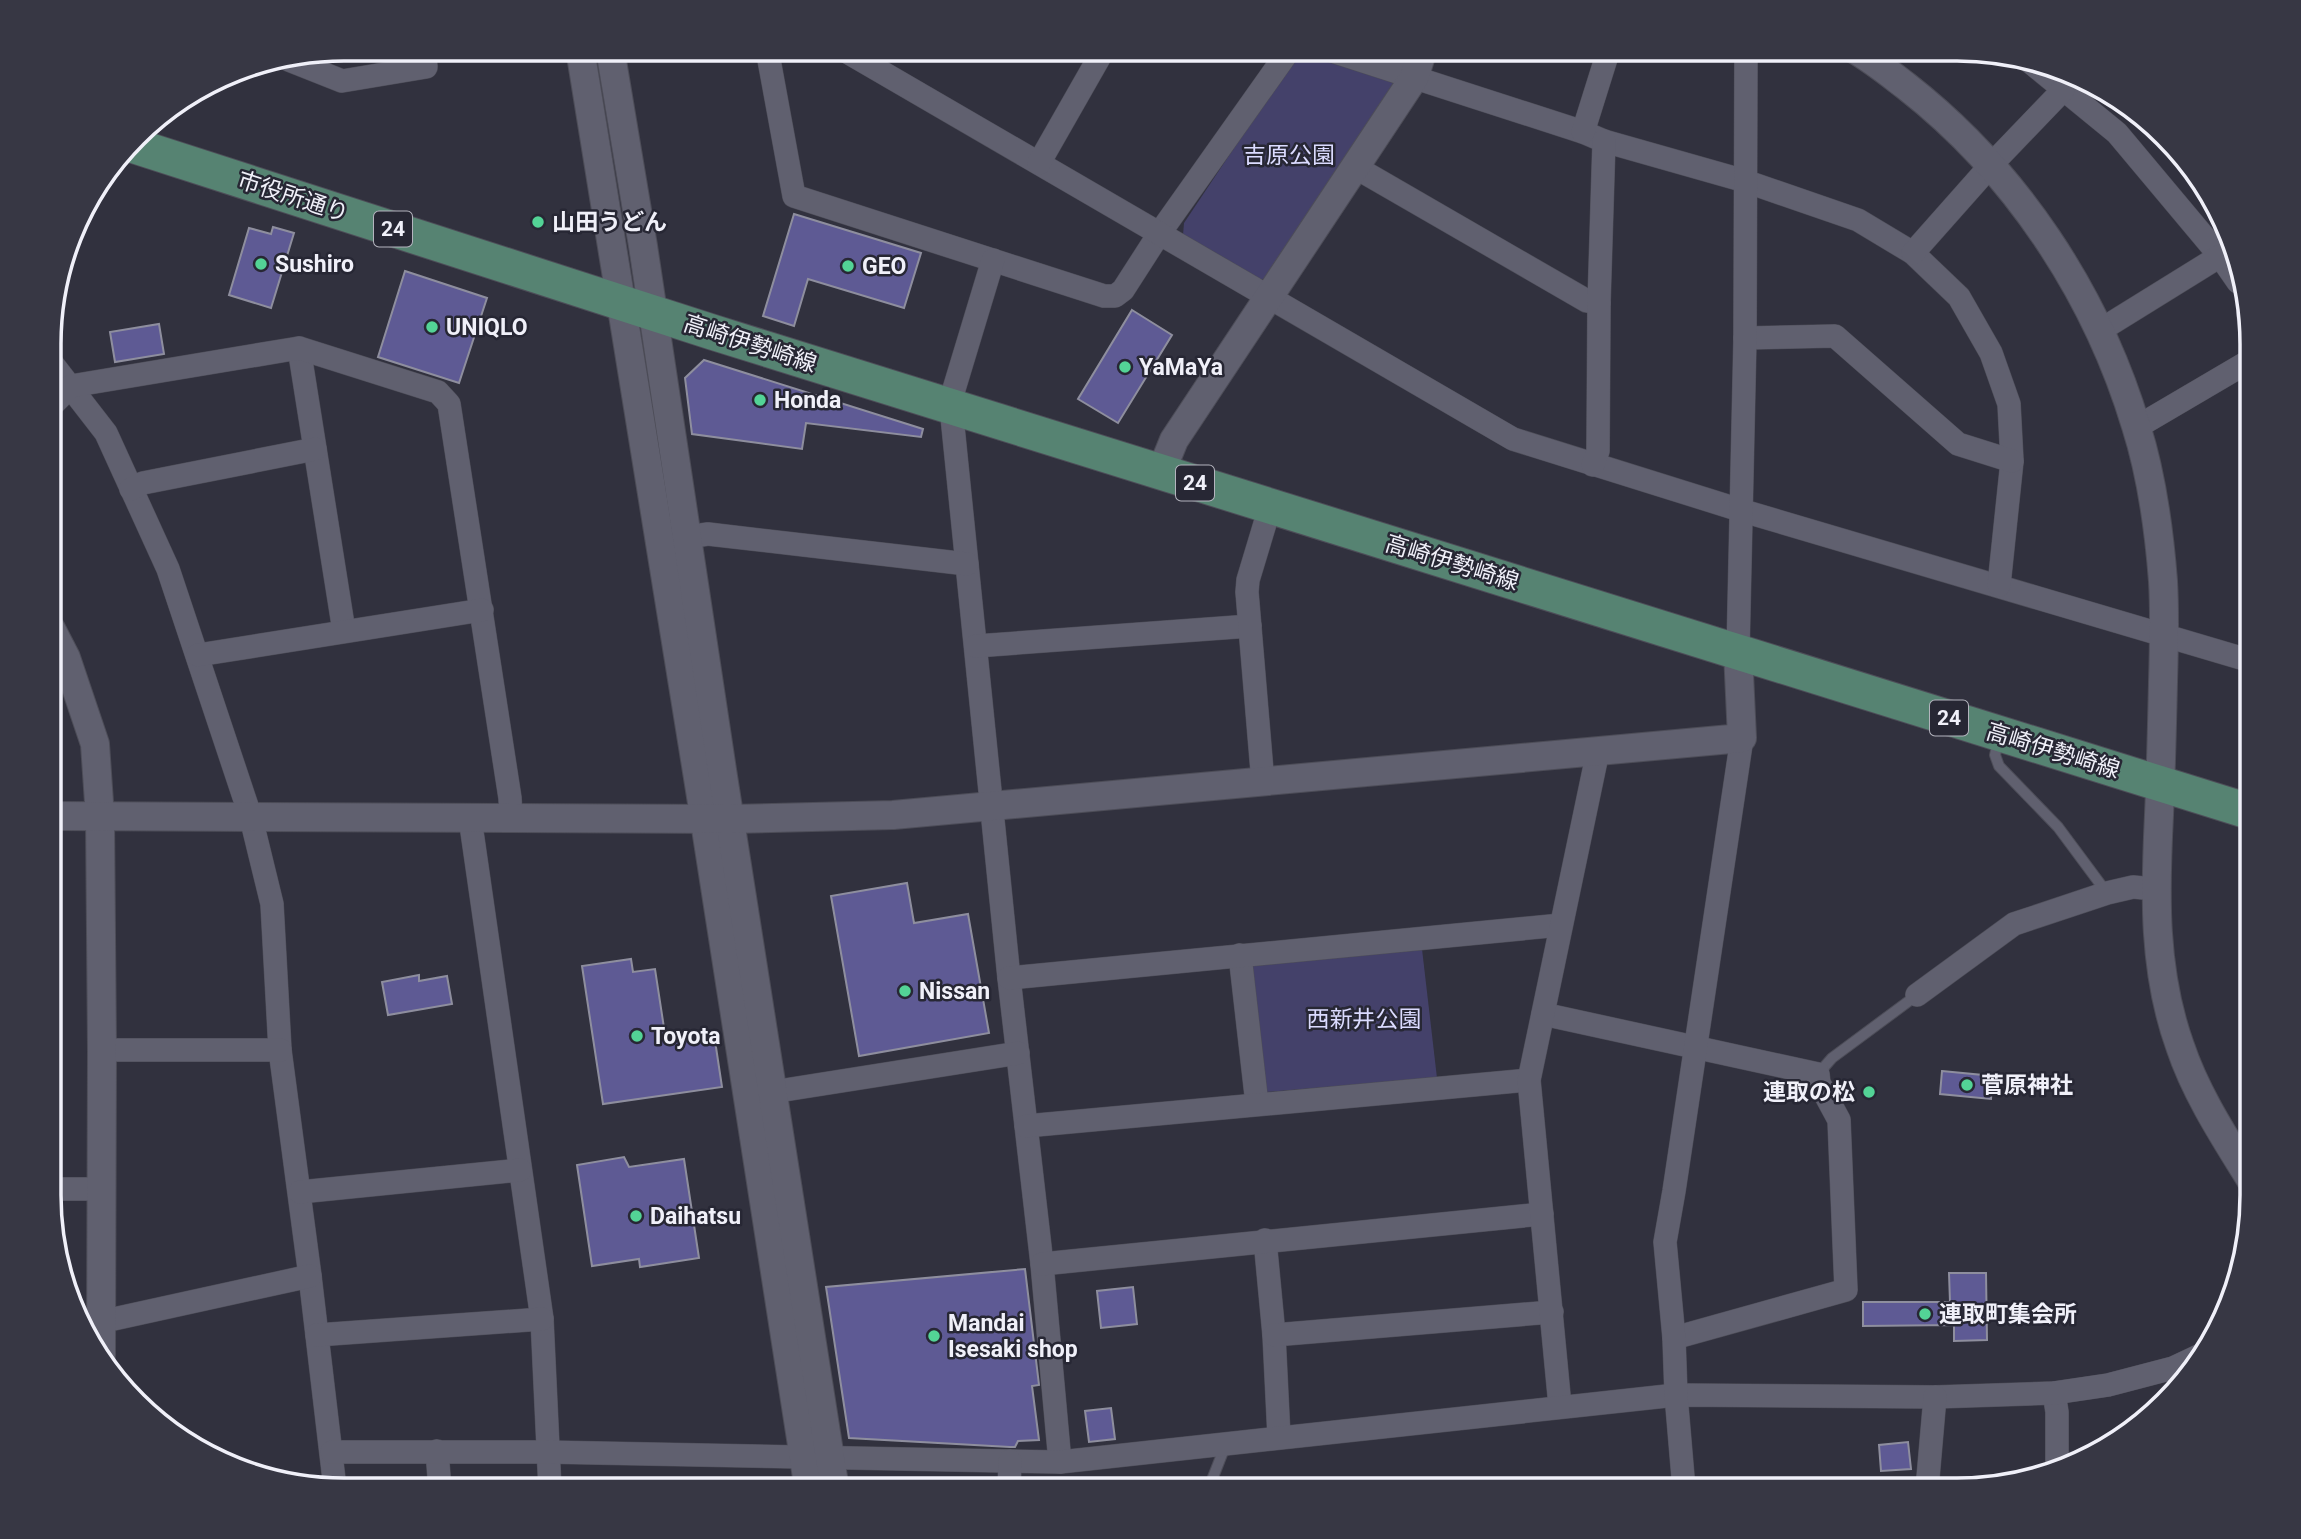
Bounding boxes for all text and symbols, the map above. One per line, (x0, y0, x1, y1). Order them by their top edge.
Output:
park label: 吉原公園 (1243, 142, 1335, 169)
street label: 市役所通り (234, 166, 352, 228)
place label: 山田うどん (552, 209, 667, 236)
road number: 24 (374, 212, 412, 246)
marker: 山田うどん (530, 214, 546, 230)
place label: Sushiro (275, 251, 354, 278)
place label: GEO (862, 253, 906, 280)
marker: Sushiro (253, 256, 269, 272)
marker: GEO (840, 258, 856, 274)
street label: 高崎伊勢崎線 (680, 310, 820, 378)
place label: UNIQLO (446, 314, 528, 341)
marker: UNIQLO (424, 319, 440, 335)
place label: YaMaYa (1139, 354, 1223, 381)
marker: YaMaYa (1117, 359, 1133, 375)
place label: Honda (774, 387, 841, 414)
marker: Honda (752, 392, 768, 408)
road number: 24 (1176, 466, 1214, 500)
street label: 高崎伊勢崎線 (1382, 530, 1522, 596)
road number: 24 (1930, 700, 1968, 736)
street label: 高崎伊勢崎線 (1983, 718, 2123, 784)
place label: Nissan (919, 978, 990, 1005)
marker: Nissan (897, 983, 913, 999)
park label: 西新井公園 (1307, 1006, 1422, 1033)
place label: Toyota (651, 1023, 721, 1050)
marker: Toyota (629, 1028, 645, 1044)
place label: 菅原神社 (1981, 1072, 2073, 1099)
marker: 菅原神社 (1959, 1077, 1975, 1093)
place label: 連取の松 (1763, 1079, 1855, 1106)
marker: 連取の松 (1861, 1084, 1877, 1100)
place label: Daihatsu (650, 1203, 741, 1230)
marker: Daihatsu (628, 1208, 644, 1224)
place label: 連取町集会所 (1939, 1301, 2077, 1328)
marker: 連取町集会所 (1917, 1306, 1933, 1322)
place label: Mandai Isesaki shop (948, 1310, 1078, 1363)
marker: Mandai Isesaki shop (926, 1328, 942, 1344)

